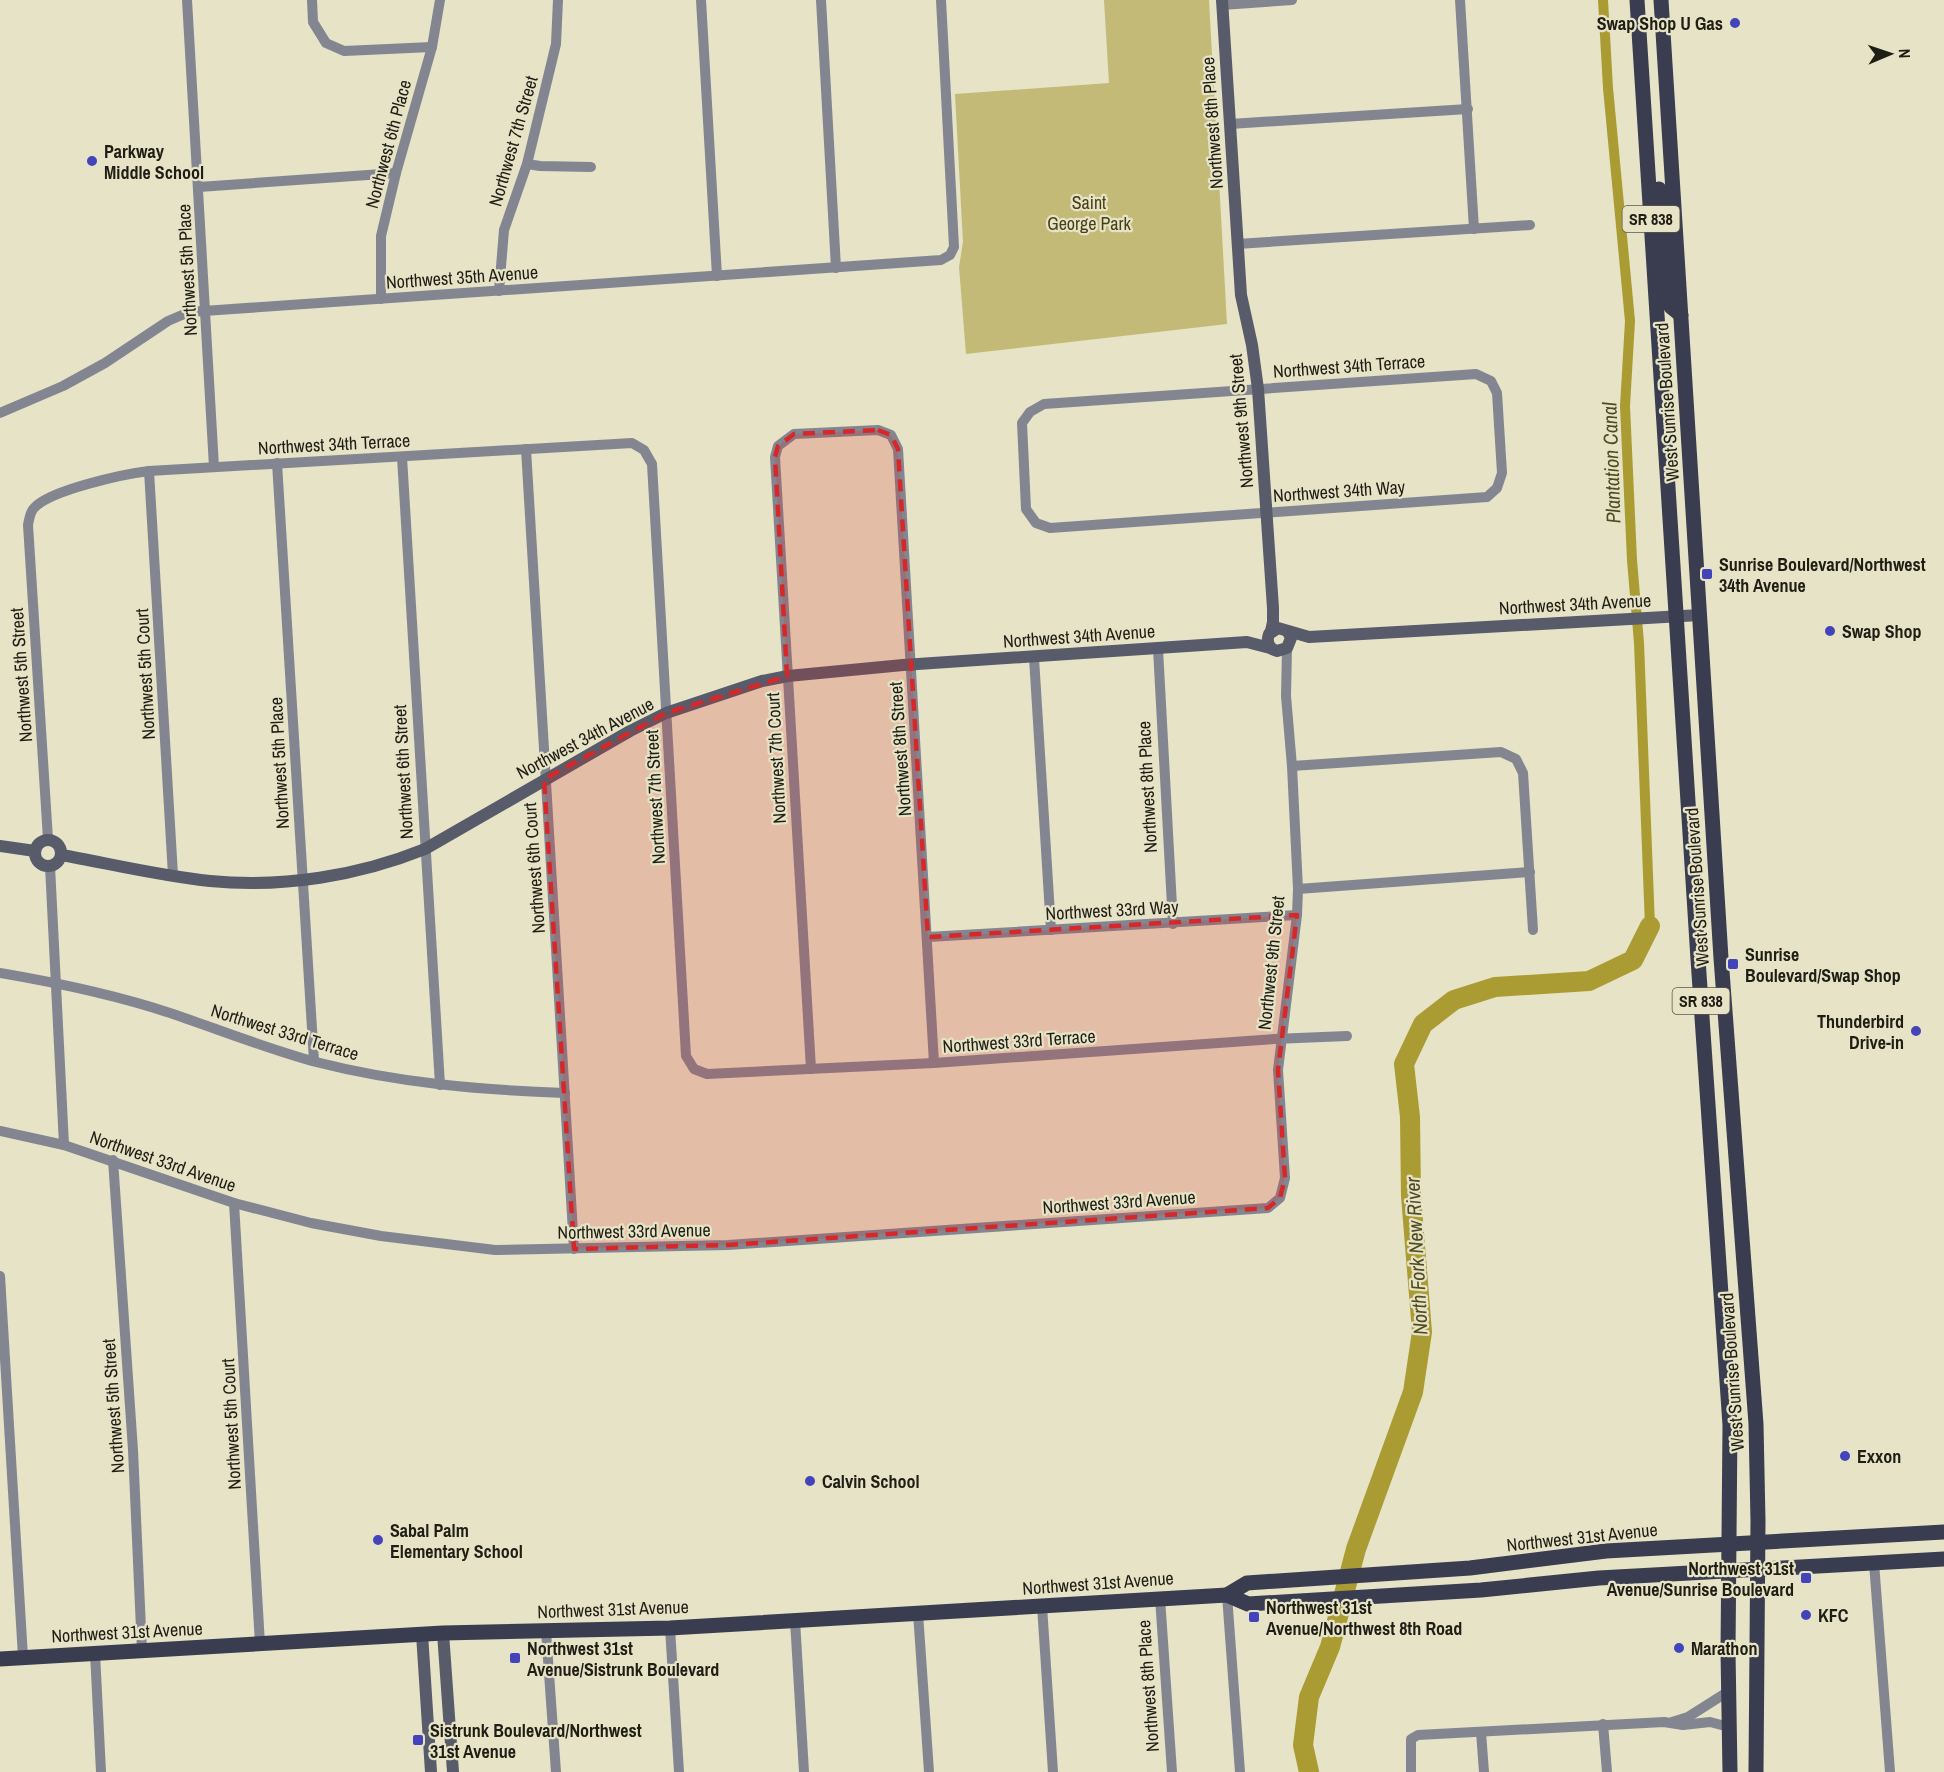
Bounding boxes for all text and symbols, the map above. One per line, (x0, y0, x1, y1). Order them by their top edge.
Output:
place label: Swap Shop U Gas (1597, 11, 1723, 36)
marker: Swap Shop U Gas (1728, 16, 1742, 30)
north arrow (1860, 24, 1920, 84)
text: N (1894, 48, 1916, 59)
street label: Northwest 8th Place (1195, 56, 1229, 190)
street label: Northwest 7th Street (482, 73, 544, 209)
street label: Northwest 6th Place (359, 77, 417, 211)
place label: Parkway Middle School (104, 139, 204, 185)
marker: Parkway Middle School (85, 154, 99, 168)
park label: Saint George Park (1047, 190, 1131, 236)
street label: Northwest 5th Place (171, 203, 203, 337)
road number: SR 838 (1622, 206, 1680, 232)
street label: Northwest 35th Avenue (385, 259, 539, 295)
street label: West Sunrise Boulevard (1649, 322, 1685, 482)
street label: Northwest 34th Terrace (1272, 348, 1426, 384)
street label: Northwest 9th Street (1223, 353, 1259, 489)
water label: Plantation Canal (1595, 402, 1627, 524)
street label: Northwest 34th Terrace (257, 428, 411, 460)
street label: Northwest 34th Way (1272, 474, 1407, 508)
place label: Sunrise Boulevard/Northwest 34th Avenue (1719, 552, 1926, 598)
marker: Sunrise Boulevard/Northwest 34th Avenue (1700, 567, 1714, 581)
street label: Northwest 34th Avenue (1498, 588, 1652, 620)
street label: Northwest 5th Street (4, 607, 38, 743)
street label: Northwest 5th Court (129, 608, 161, 740)
street label: Northwest 34th Avenue (1002, 618, 1156, 654)
place label: Swap Shop (1842, 619, 1922, 644)
marker: Swap Shop (1823, 624, 1837, 638)
street label: Northwest 8th Street (883, 681, 917, 817)
street label: Northwest 34th Avenue (512, 691, 658, 785)
street label: Northwest 7th Court (760, 692, 792, 824)
street label: Northwest 5th Place (263, 696, 295, 830)
street label: Northwest 6th Street (387, 704, 419, 840)
street label: Northwest 8th Place (1131, 720, 1163, 854)
street label: Northwest 7th Street (639, 729, 671, 865)
street label: Northwest 6th Court (517, 802, 551, 934)
street label: West Sunrise Boulevard (1679, 807, 1715, 967)
street label: Northwest 33rd Way (1045, 894, 1180, 926)
street label: Northwest 9th Street (1252, 895, 1290, 1031)
place label: Sunrise Boulevard/Swap Shop (1745, 942, 1901, 988)
marker: Sunrise Boulevard/Swap Shop (1726, 957, 1740, 971)
road number: SR 838 (1672, 988, 1730, 1014)
street label: Northwest 33rd Terrace (208, 998, 362, 1066)
place label: Thunderbird Drive-in (1817, 1009, 1904, 1055)
street label: Northwest 33rd Terrace (942, 1023, 1096, 1059)
marker: Thunderbird Drive-in (1909, 1024, 1923, 1038)
street label: Northwest 33rd Avenue (87, 1124, 239, 1198)
water label: North Fork New River (1398, 1176, 1434, 1336)
street label: Northwest 33rd Avenue (1042, 1184, 1196, 1220)
street label: Northwest 33rd Avenue (557, 1217, 711, 1245)
street label: West Sunrise Boulevard (1714, 1292, 1750, 1452)
street label: Northwest 5th Street (96, 1338, 130, 1474)
street label: Northwest 5th Court (215, 1358, 247, 1490)
place label: Exxon (1857, 1444, 1901, 1469)
marker: Exxon (1838, 1449, 1852, 1463)
place label: Calvin School (822, 1469, 920, 1494)
marker: Calvin School (803, 1474, 817, 1488)
street label: Northwest 31st Avenue (1505, 1517, 1659, 1557)
place label: Sabal Palm Elementary School (390, 1518, 523, 1564)
marker: Sabal Palm Elementary School (371, 1533, 385, 1547)
place label: Northwest 31st Avenue/Sunrise Boulevard (1607, 1556, 1794, 1602)
street label: Northwest 31st Avenue (1022, 1565, 1174, 1601)
marker: Northwest 31st Avenue/Sunrise Boulevard (1799, 1571, 1813, 1585)
street label: Northwest 31st Avenue (537, 1594, 689, 1624)
place label: Northwest 31st Avenue/Northwest 8th Road (1266, 1595, 1462, 1641)
place label: KFC (1818, 1603, 1849, 1628)
marker: KFC (1799, 1608, 1813, 1622)
marker: Northwest 31st Avenue/Northwest 8th Road (1247, 1610, 1261, 1624)
street label: Northwest 31st Avenue (51, 1616, 203, 1648)
street label: Northwest 8th Place (1131, 1619, 1165, 1753)
place label: Northwest 31st Avenue/Sistrunk Boulevard (527, 1636, 719, 1682)
place label: Marathon (1691, 1636, 1757, 1661)
marker: Marathon (1672, 1641, 1686, 1655)
marker: Northwest 31st Avenue/Sistrunk Boulevard (508, 1651, 522, 1665)
place label: Sistrunk Boulevard/Northwest 31st Avenue (430, 1718, 642, 1764)
marker: Sistrunk Boulevard/Northwest 31st Avenue (411, 1733, 425, 1747)

